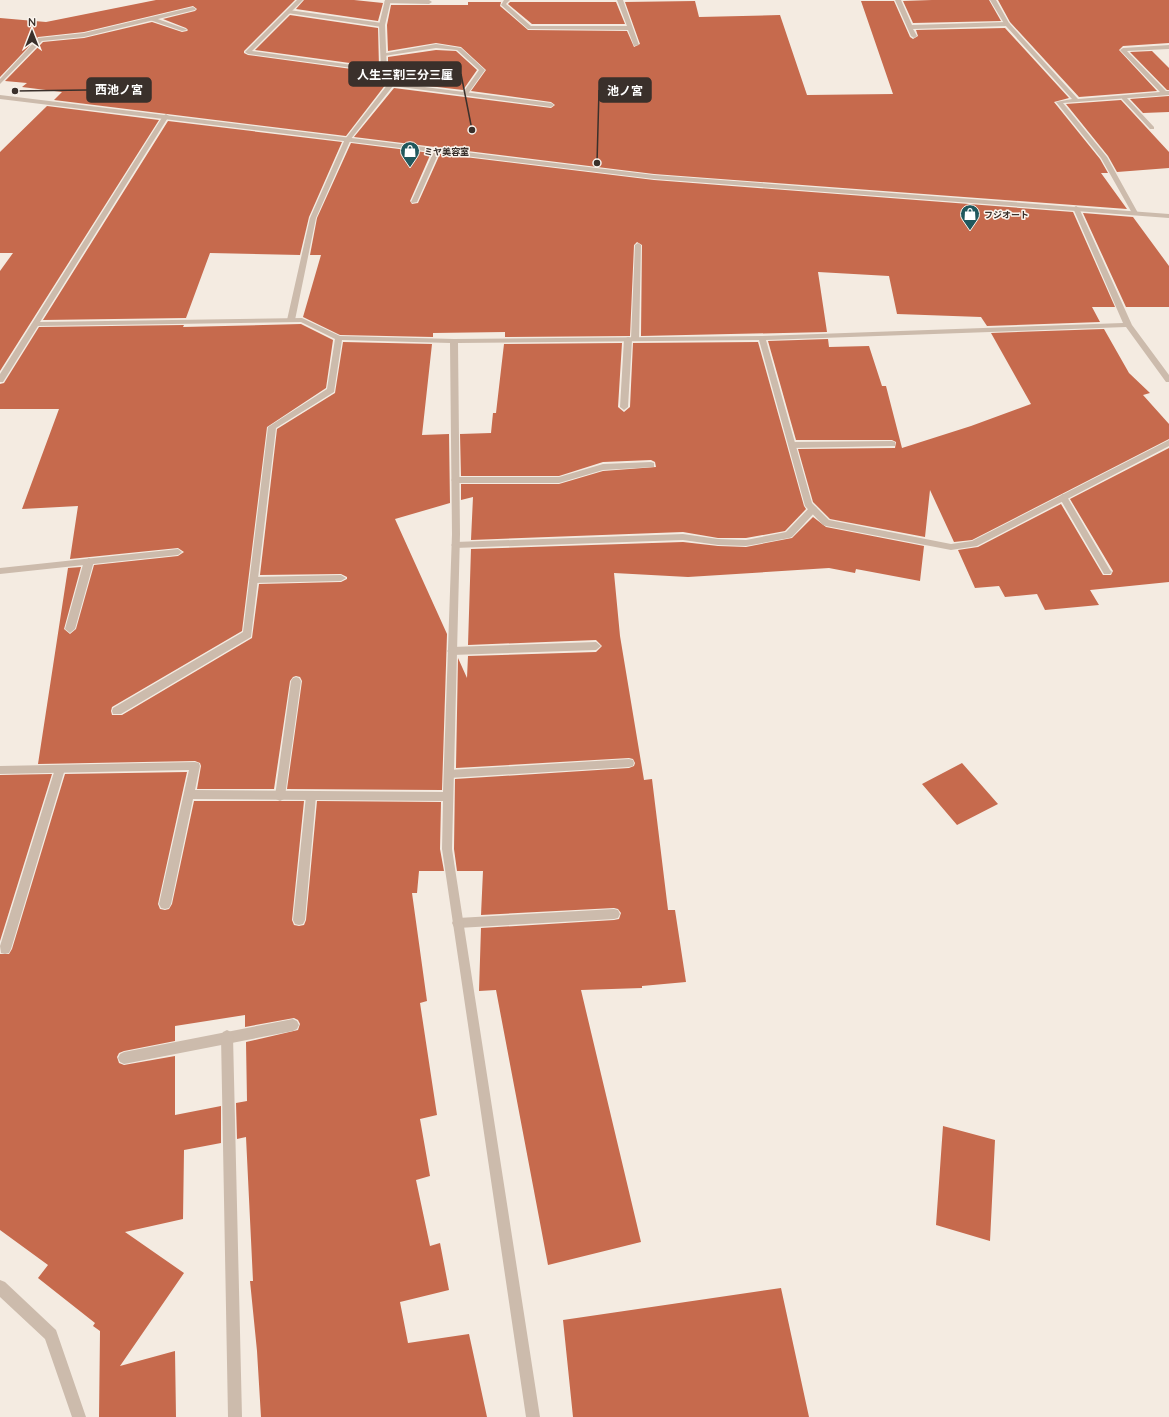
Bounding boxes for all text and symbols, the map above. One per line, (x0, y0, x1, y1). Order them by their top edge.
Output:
north arrow (12, 12, 52, 52)
text: N (28, 15, 36, 29)
callout: 人生三割三分三厘 (349, 62, 461, 86)
text: 人生三割三分三厘 (357, 67, 453, 82)
callout: 西池ノ宮 (87, 78, 151, 102)
callout: 池ノ宮 (599, 78, 651, 102)
text: 西池ノ宮 (95, 82, 143, 97)
text: 池ノ宮 (607, 83, 643, 98)
shop icon: ミヤ美容室 (399, 140, 421, 168)
place label: ミヤ美容室 (424, 146, 469, 157)
shop icon: フジオート (959, 203, 981, 231)
place label: フジオート (984, 209, 1029, 220)

